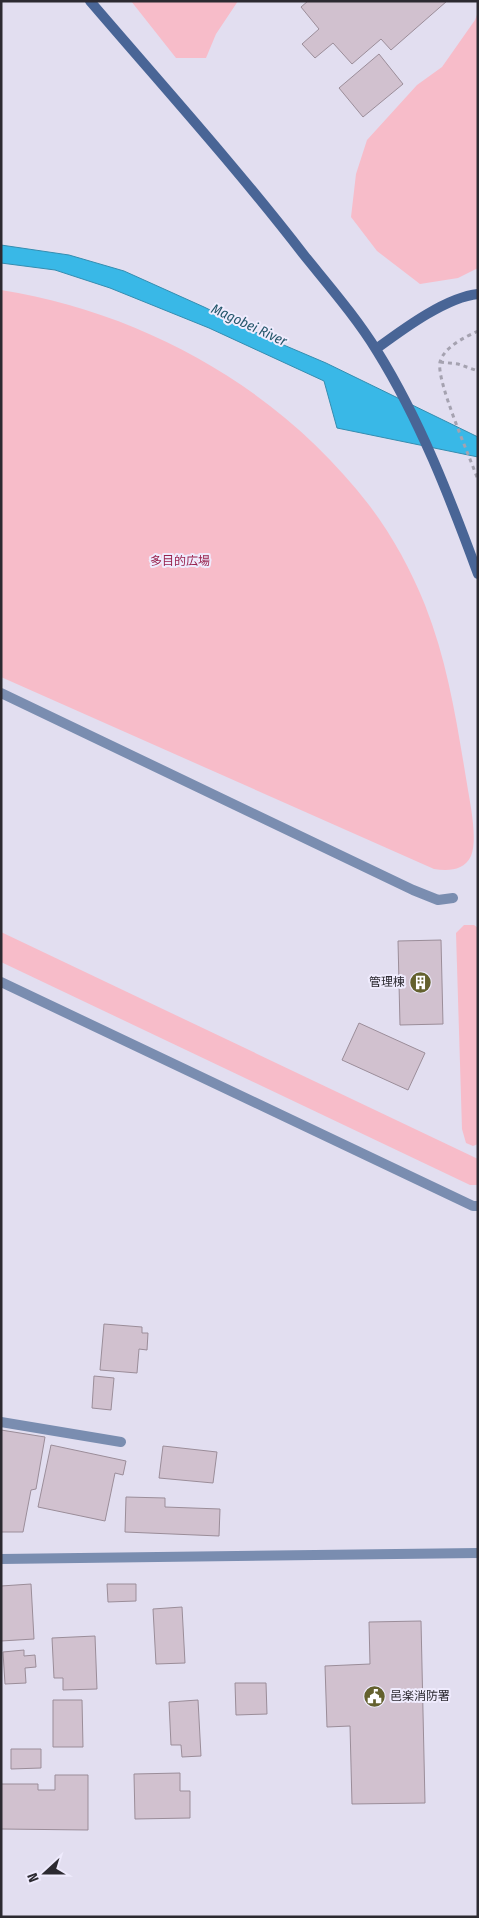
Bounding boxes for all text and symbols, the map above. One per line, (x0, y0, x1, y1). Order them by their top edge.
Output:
water label: Magobei River (209, 300, 290, 350)
park label: 多目的広場 (150, 554, 210, 568)
building icon: 管理棟 (409, 970, 433, 994)
place label: 管理棟 (369, 975, 405, 989)
public building icon: 邑楽消防署 (362, 1684, 386, 1708)
place label: 邑楽消防署 (390, 1689, 450, 1703)
north arrow (20, 1848, 70, 1898)
text: N (24, 1871, 43, 1884)

